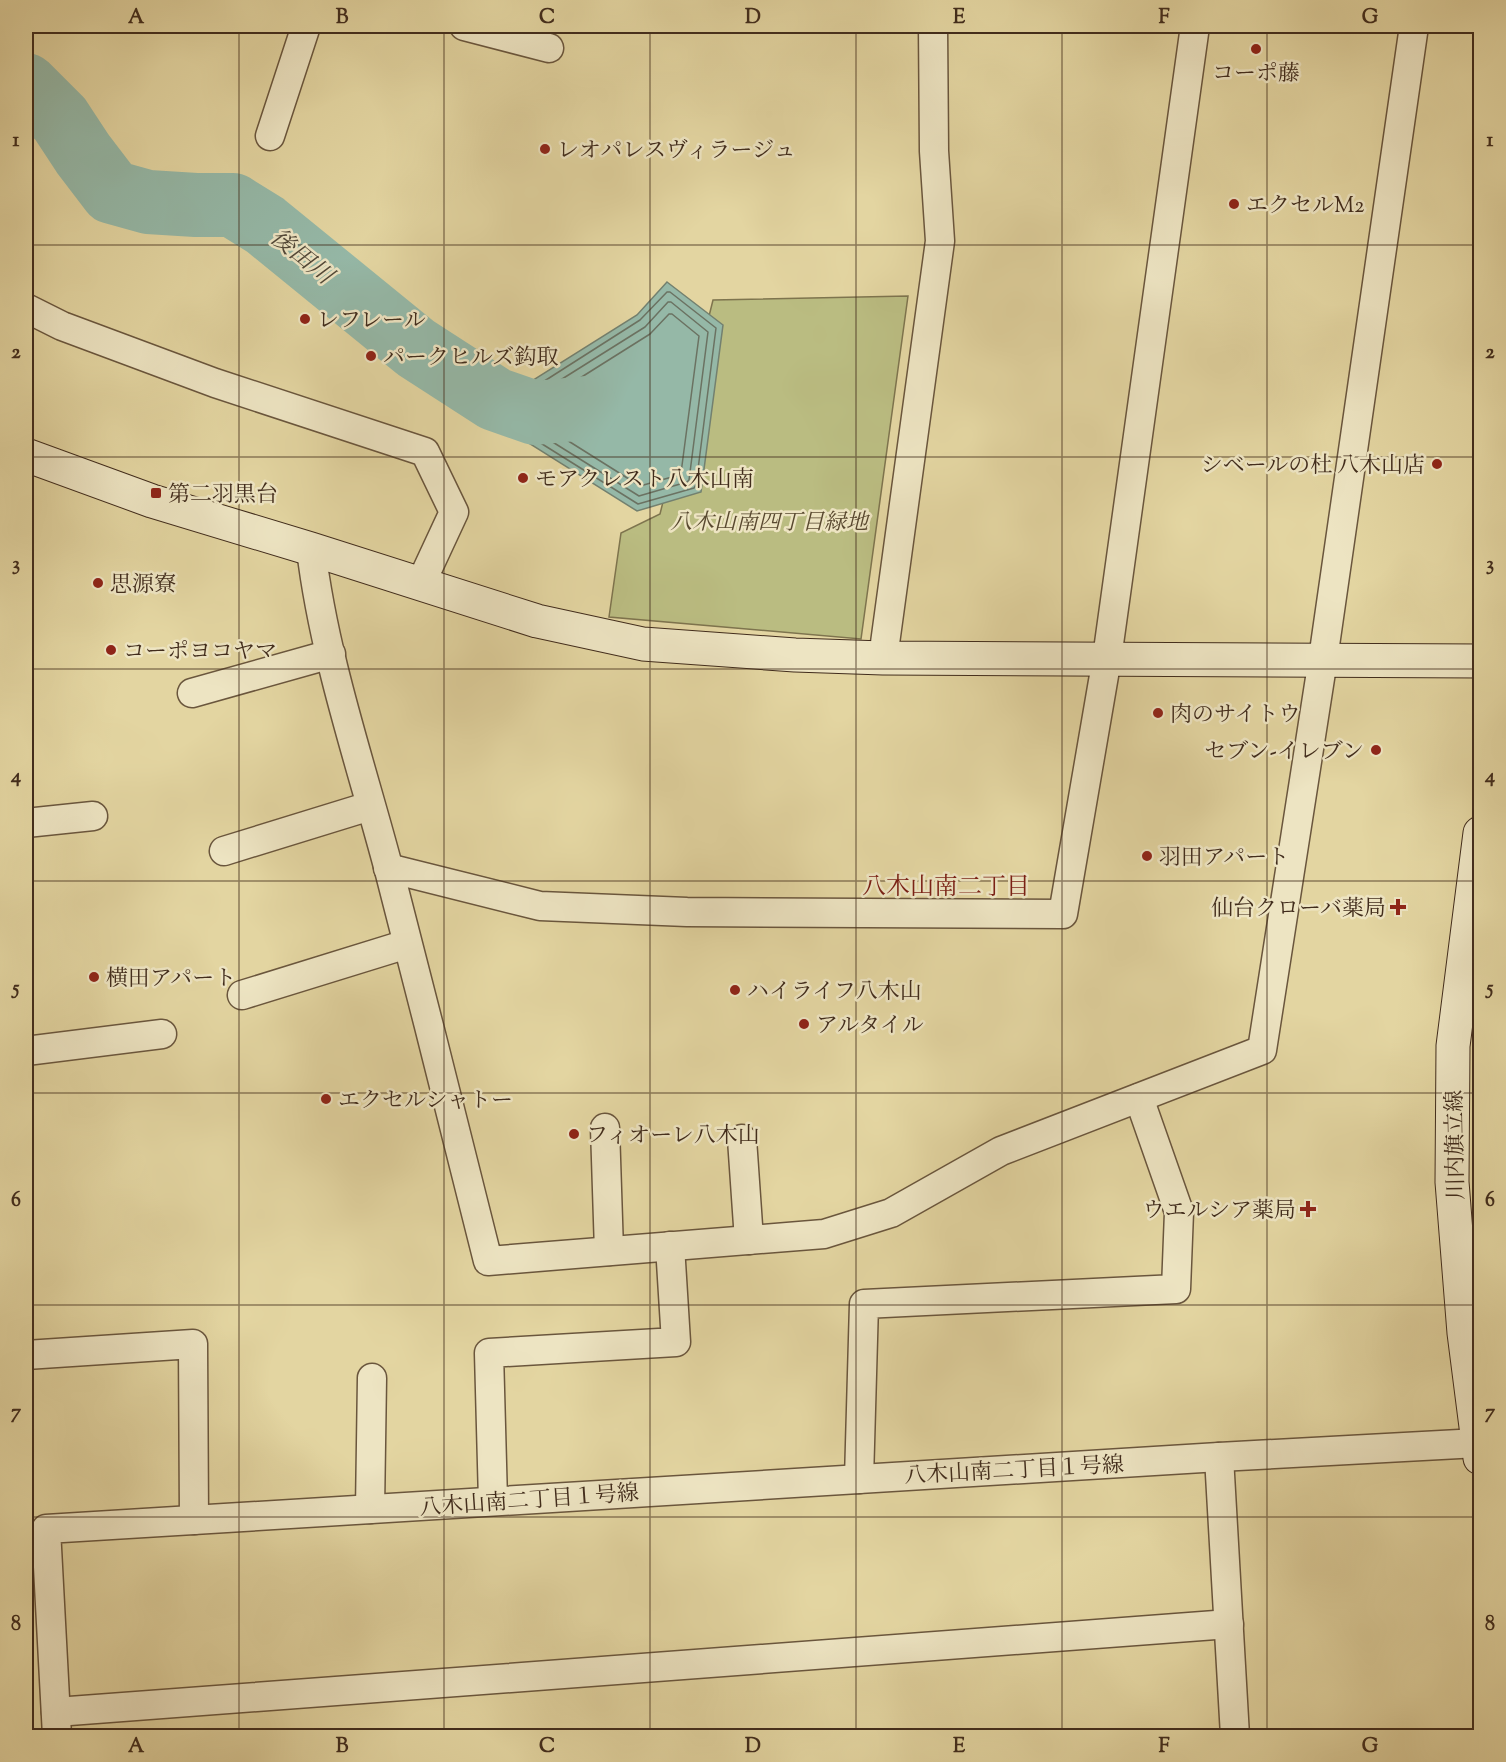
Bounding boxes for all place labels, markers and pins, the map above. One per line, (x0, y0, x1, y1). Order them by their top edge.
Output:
marker: コーポ藤 (1249, 42, 1263, 56)
place label: コーポ藤 (1212, 59, 1300, 91)
place label: レオパレスヴィラージュ (557, 136, 796, 168)
marker: レオパレスヴィラージュ (538, 142, 552, 156)
place label: エクセルM2 (1246, 191, 1365, 223)
marker: エクセルM2 (1227, 197, 1241, 211)
place label: レフレール (317, 306, 426, 338)
marker: レフレール (298, 312, 312, 326)
place label: パークヒルズ鈎取 (383, 343, 558, 375)
marker: パークヒルズ鈎取 (364, 349, 378, 363)
place label: シベールの杜 八木山店 (1201, 451, 1425, 483)
marker: シベールの杜 八木山店 (1430, 457, 1444, 471)
place label: モアクレスト八木山南 (535, 465, 754, 497)
marker: モアクレスト八木山南 (516, 471, 530, 485)
place label: 第二羽黒台 (168, 480, 278, 512)
marker: 第二羽黒台 (149, 486, 163, 500)
place label: 思源寮 (110, 570, 176, 602)
marker: 思源寮 (91, 576, 105, 590)
place label: コーポヨコヤマ (123, 637, 277, 669)
marker: コーポヨコヤマ (104, 643, 118, 657)
place label: 肉のサイトウ (1170, 700, 1300, 732)
marker: 肉のサイトウ (1151, 706, 1165, 720)
place label: セブン-イレブン (1204, 737, 1364, 769)
marker: セブン-イレブン (1369, 743, 1383, 757)
place label: 羽田アパート (1159, 843, 1289, 875)
marker: 羽田アパート (1140, 849, 1154, 863)
place label: 仙台クローバ薬局 (1211, 894, 1386, 926)
marker: 仙台クローバ薬局 (1391, 900, 1405, 914)
place label: 横田アパート (106, 964, 236, 996)
marker: 横田アパート (87, 970, 101, 984)
place label: ハイライフ八木山 (747, 977, 922, 1009)
marker: ハイライフ八木山 (728, 983, 742, 997)
place label: アルタイル (816, 1011, 924, 1043)
marker: アルタイル (797, 1017, 811, 1031)
place label: エクセルシャトー (338, 1086, 513, 1118)
marker: エクセルシャトー (319, 1092, 333, 1106)
place label: フィオーレ八木山 (586, 1121, 760, 1153)
marker: フィオーレ八木山 (567, 1127, 581, 1141)
place label: ウエルシア薬局 (1143, 1196, 1296, 1228)
marker: ウエルシア薬局 (1301, 1202, 1315, 1216)

